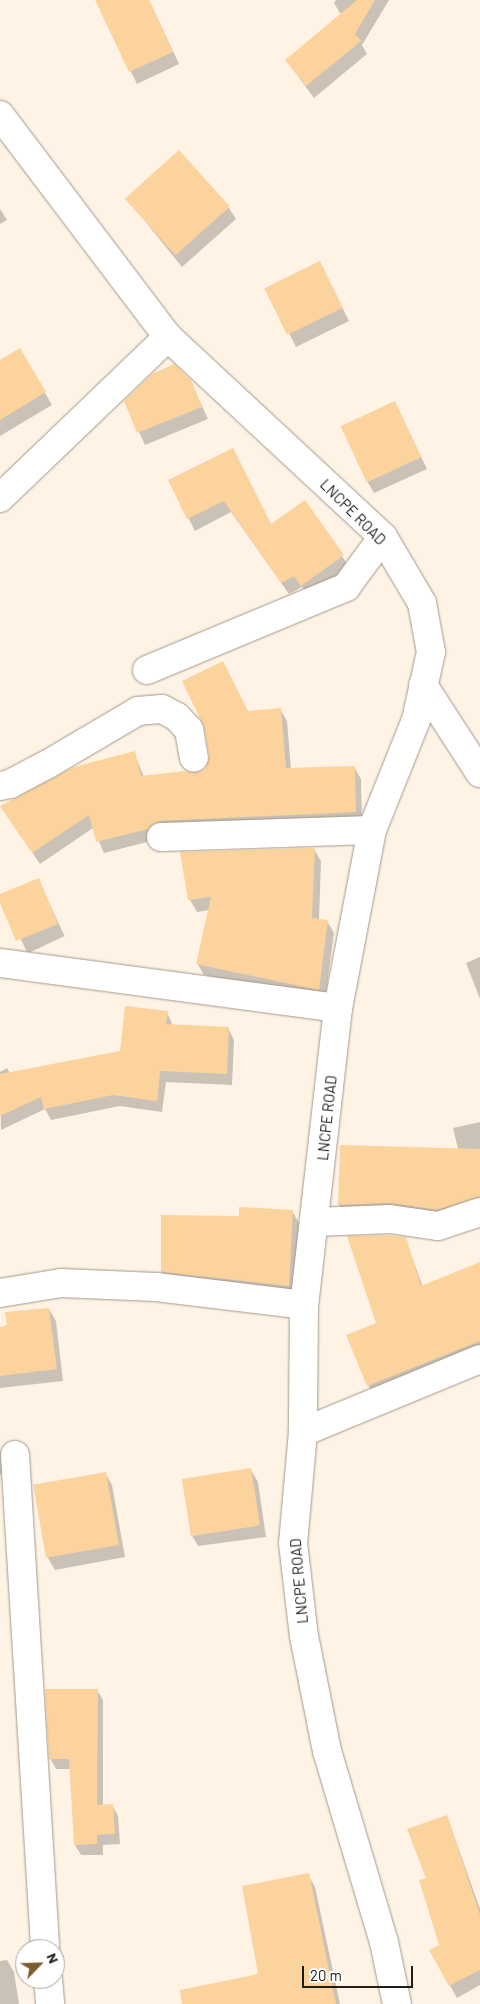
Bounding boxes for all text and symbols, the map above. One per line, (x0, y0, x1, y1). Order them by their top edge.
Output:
street label: LNCPE ROAD (316, 475, 390, 549)
street label: LNCPE ROAD (314, 1074, 340, 1162)
street label: LNCPE ROAD (286, 1538, 312, 1624)
north arrow (15, 1939, 65, 1989)
text: N (44, 1950, 63, 1966)
scale bar (305, 1956, 416, 1988)
text: 20 m (310, 1966, 342, 1984)

